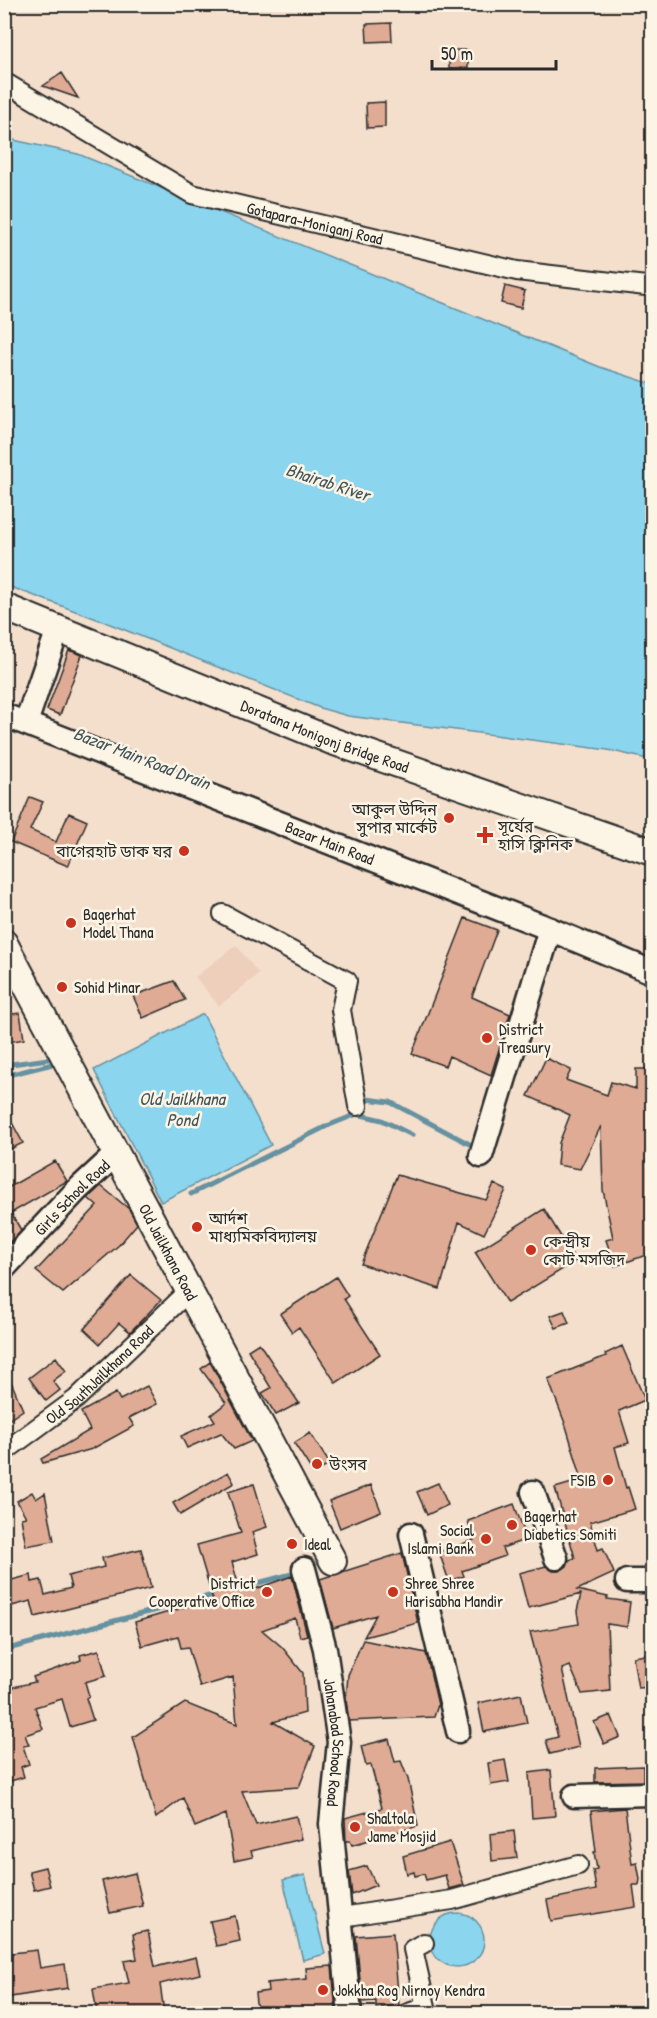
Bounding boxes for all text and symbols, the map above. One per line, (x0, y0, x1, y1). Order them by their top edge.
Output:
scale bar (432, 33, 556, 71)
text: 50 m (441, 41, 473, 66)
street label: Gotapara-Moniganj Road (245, 196, 385, 250)
water label: Bhairab River (283, 457, 375, 508)
street label: Doratana Monigonj Bridge Road (238, 694, 412, 778)
water label: Bazar Main Road Drain (70, 720, 216, 796)
place label: আকুল উদ্দিন সুপার মার্কেট (351, 798, 437, 838)
marker: আকুল উদ্দিন সুপার মার্কেট (442, 811, 456, 825)
street label: Bazar Main Road (282, 815, 378, 870)
place label: সূর্যের হাসি ক্লিনিক (497, 815, 574, 855)
marker: সূর্যের হাসি ক্লিনিক (476, 826, 494, 844)
place label: বাগেরহাট ডাক ঘর (55, 840, 172, 862)
marker: বাগেরহাট ডাক ঘর (177, 844, 191, 858)
place label: Bagerhat Model Thana (83, 903, 154, 943)
marker: Bagerhat Model Thana (64, 916, 78, 930)
place label: Sohid Minar (74, 976, 141, 998)
marker: Sohid Minar (55, 980, 69, 994)
place label: District Treasury (499, 1018, 551, 1058)
marker: District Treasury (480, 1031, 494, 1045)
water label: Old Jailkhana Pond (139, 1086, 227, 1132)
street label: Girls School Road (29, 1154, 114, 1240)
street label: Old Jailkhana Road (134, 1200, 203, 1304)
place label: আর্দশ মাধ্যমিকবিদ্যালয় (208, 1207, 318, 1247)
marker: আর্দশ মাধ্যমিকবিদ্যালয় (190, 1220, 204, 1234)
place label: কেন্দ্রীয় কোট মসজিদ (543, 1230, 626, 1270)
marker: কেন্দ্রীয় কোট মসজিদ (524, 1243, 538, 1257)
street label: Old SouthJailkhana Road (41, 1320, 158, 1429)
place label: উংসব (328, 1453, 367, 1475)
marker: উংসব (310, 1457, 324, 1471)
place label: FSIB (570, 1469, 596, 1491)
marker: FSIB (601, 1473, 615, 1487)
place label: Bagerhat Diabetics Somiti (524, 1505, 617, 1545)
marker: Bagerhat Diabetics Somiti (505, 1518, 519, 1532)
place label: Social Islami Bank (407, 1519, 475, 1559)
marker: Social Islami Bank (479, 1532, 493, 1546)
place label: Ideal (304, 1533, 332, 1555)
marker: Ideal (285, 1537, 299, 1551)
place label: District Cooperative Office (149, 1572, 256, 1612)
place label: Shree Shree Harisabha Mandir (405, 1572, 503, 1612)
marker: District Cooperative Office (260, 1585, 274, 1599)
marker: Shree Shree Harisabha Mandir (386, 1585, 400, 1599)
street label: Jahanabad School Road (319, 1677, 350, 1807)
place label: Shaltola Jame Mosjid (367, 1807, 436, 1847)
marker: Shaltola Jame Mosjid (348, 1820, 362, 1834)
place label: Jokkha Rog Nirnoy Kendra (335, 1979, 485, 2001)
marker: Jokkha Rog Nirnoy Kendra (316, 1983, 330, 1997)

